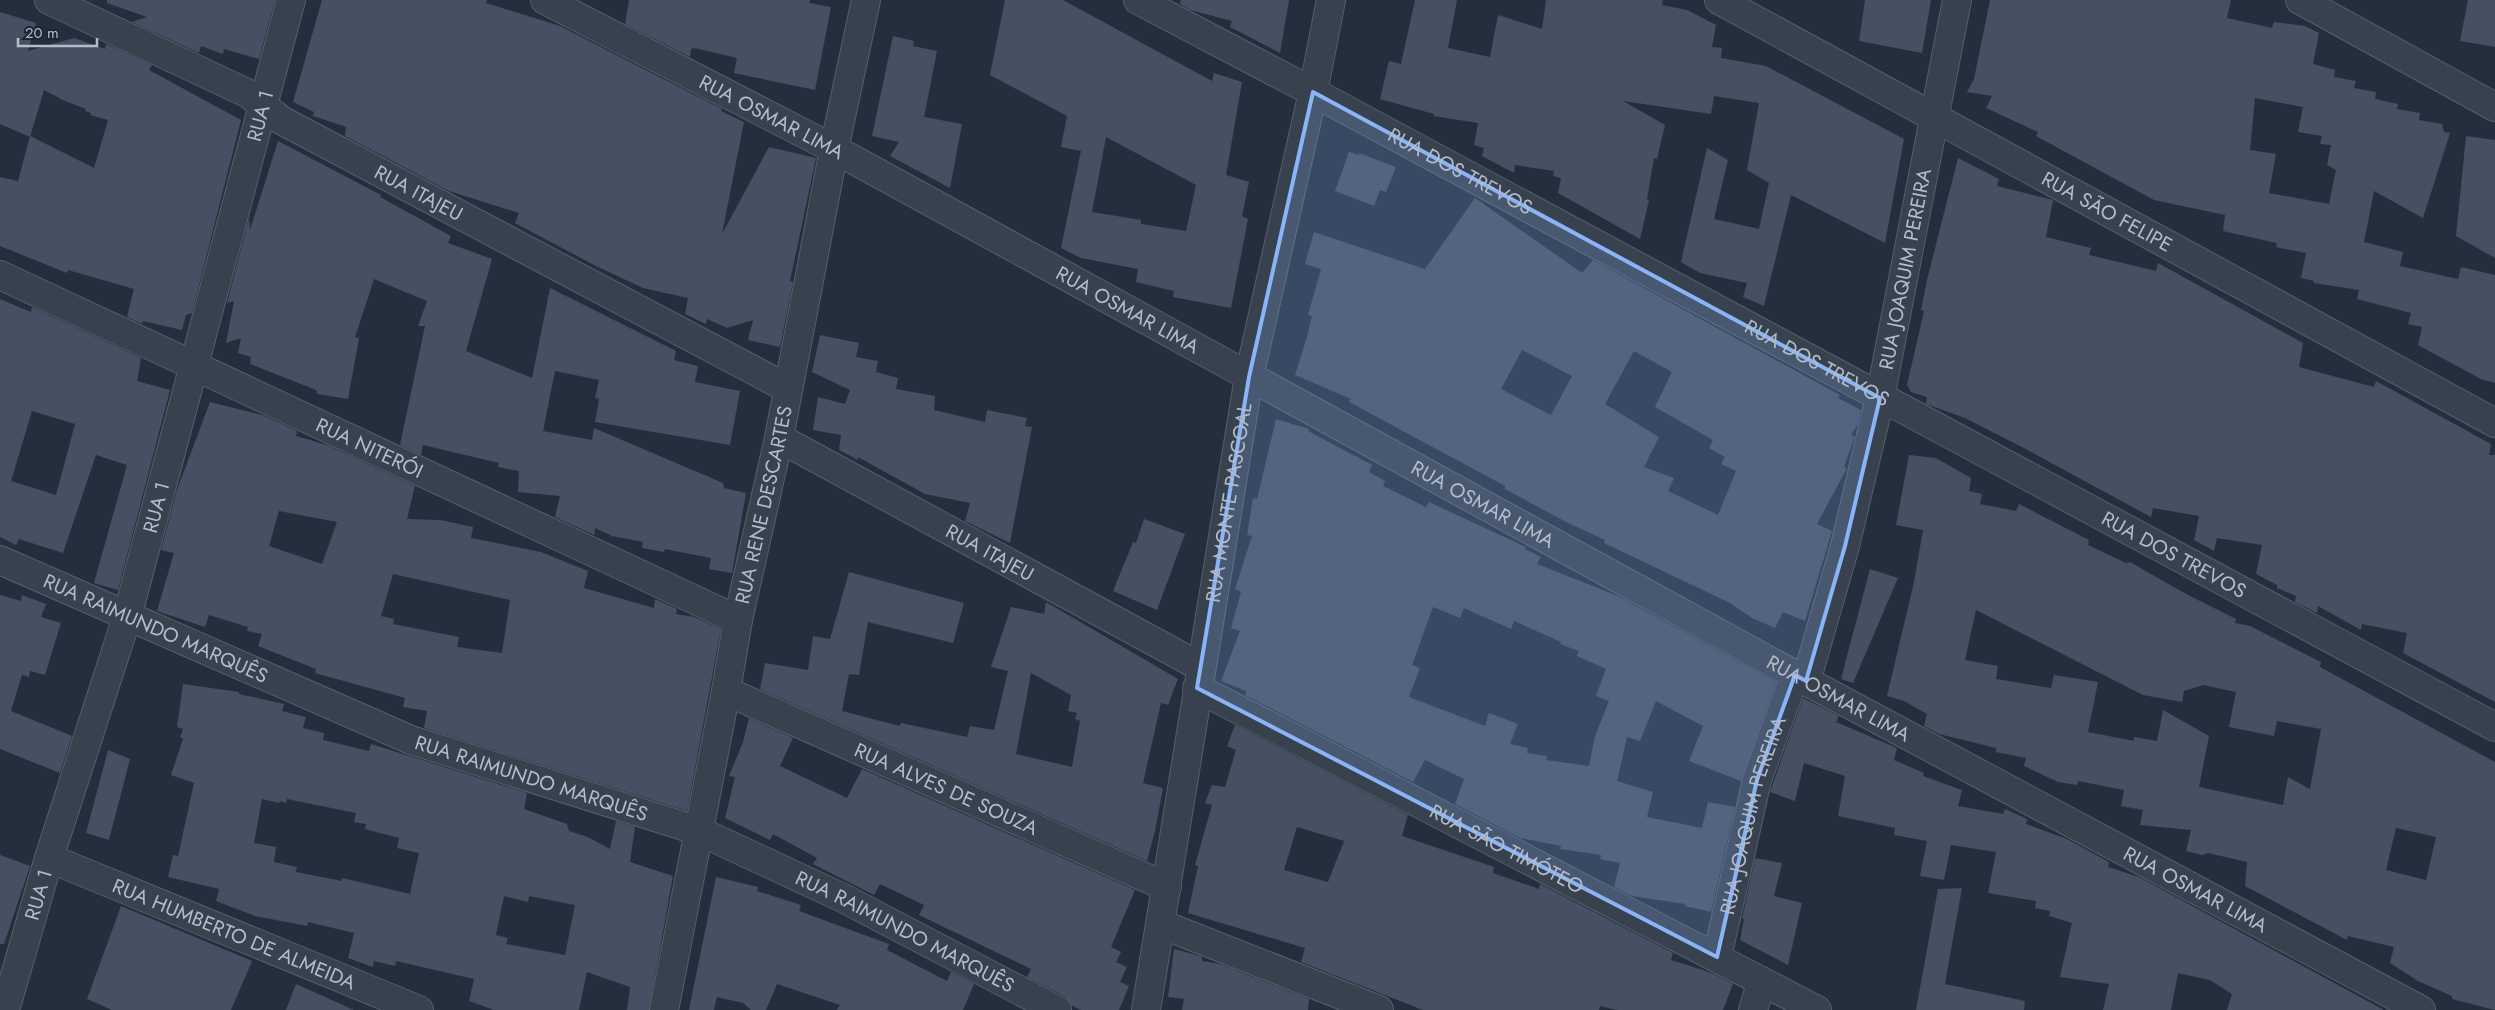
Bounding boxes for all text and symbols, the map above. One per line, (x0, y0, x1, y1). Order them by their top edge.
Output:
scale bar (18, 15, 96, 47)
text: 20 m (25, 22, 59, 44)
street label: RUA OSMAR LIMA (694, 68, 850, 167)
street label: RUA 1 (240, 87, 281, 145)
street label: RUA DOS TREVOS (1383, 121, 1538, 222)
street label: RUA ITAJEU (369, 158, 468, 229)
street label: RUA JOAQUIM PEREIRA (1872, 165, 1939, 372)
street label: RUA SÃO FELIPE (2036, 165, 2178, 259)
street label: RUA OSMAR LIMA (1051, 259, 1205, 362)
street label: RUA DOS TREVOS (1739, 313, 1895, 414)
street label: RUA MONTE PASCOAL (1199, 401, 1260, 605)
street label: RUA RENE DESCARTES (728, 403, 800, 607)
street label: RUA NITERÓI (311, 411, 428, 486)
street label: RUA OSMAR LIMA (1406, 454, 1560, 556)
street label: RUA 1 (136, 479, 177, 536)
street label: RUA DOS TREVOS (2096, 504, 2251, 606)
street label: RUA ITAJEU (940, 517, 1039, 589)
street label: RUA RAIMUNDO MARQUÊS (38, 567, 273, 691)
street label: RUA OSMAR LIMA (1761, 648, 1916, 750)
street label: RUA JOAQUIM PEREIRA (1713, 712, 1794, 918)
street label: RUA RAIMUNDO MARQUÊS (411, 728, 651, 829)
street label: RUA ALVES DE SOUZA (850, 736, 1043, 843)
street label: RUA SÃO TIMÓTEO (1424, 797, 1589, 901)
street label: RUA OSMAR LIMA (2118, 839, 2273, 941)
street label: RUA RAIMUNDO MARQUÊS (790, 864, 1020, 1000)
street label: RUA 1 (18, 866, 60, 924)
street label: RUA HUMBERTO DE ALMEIDA (108, 872, 361, 998)

